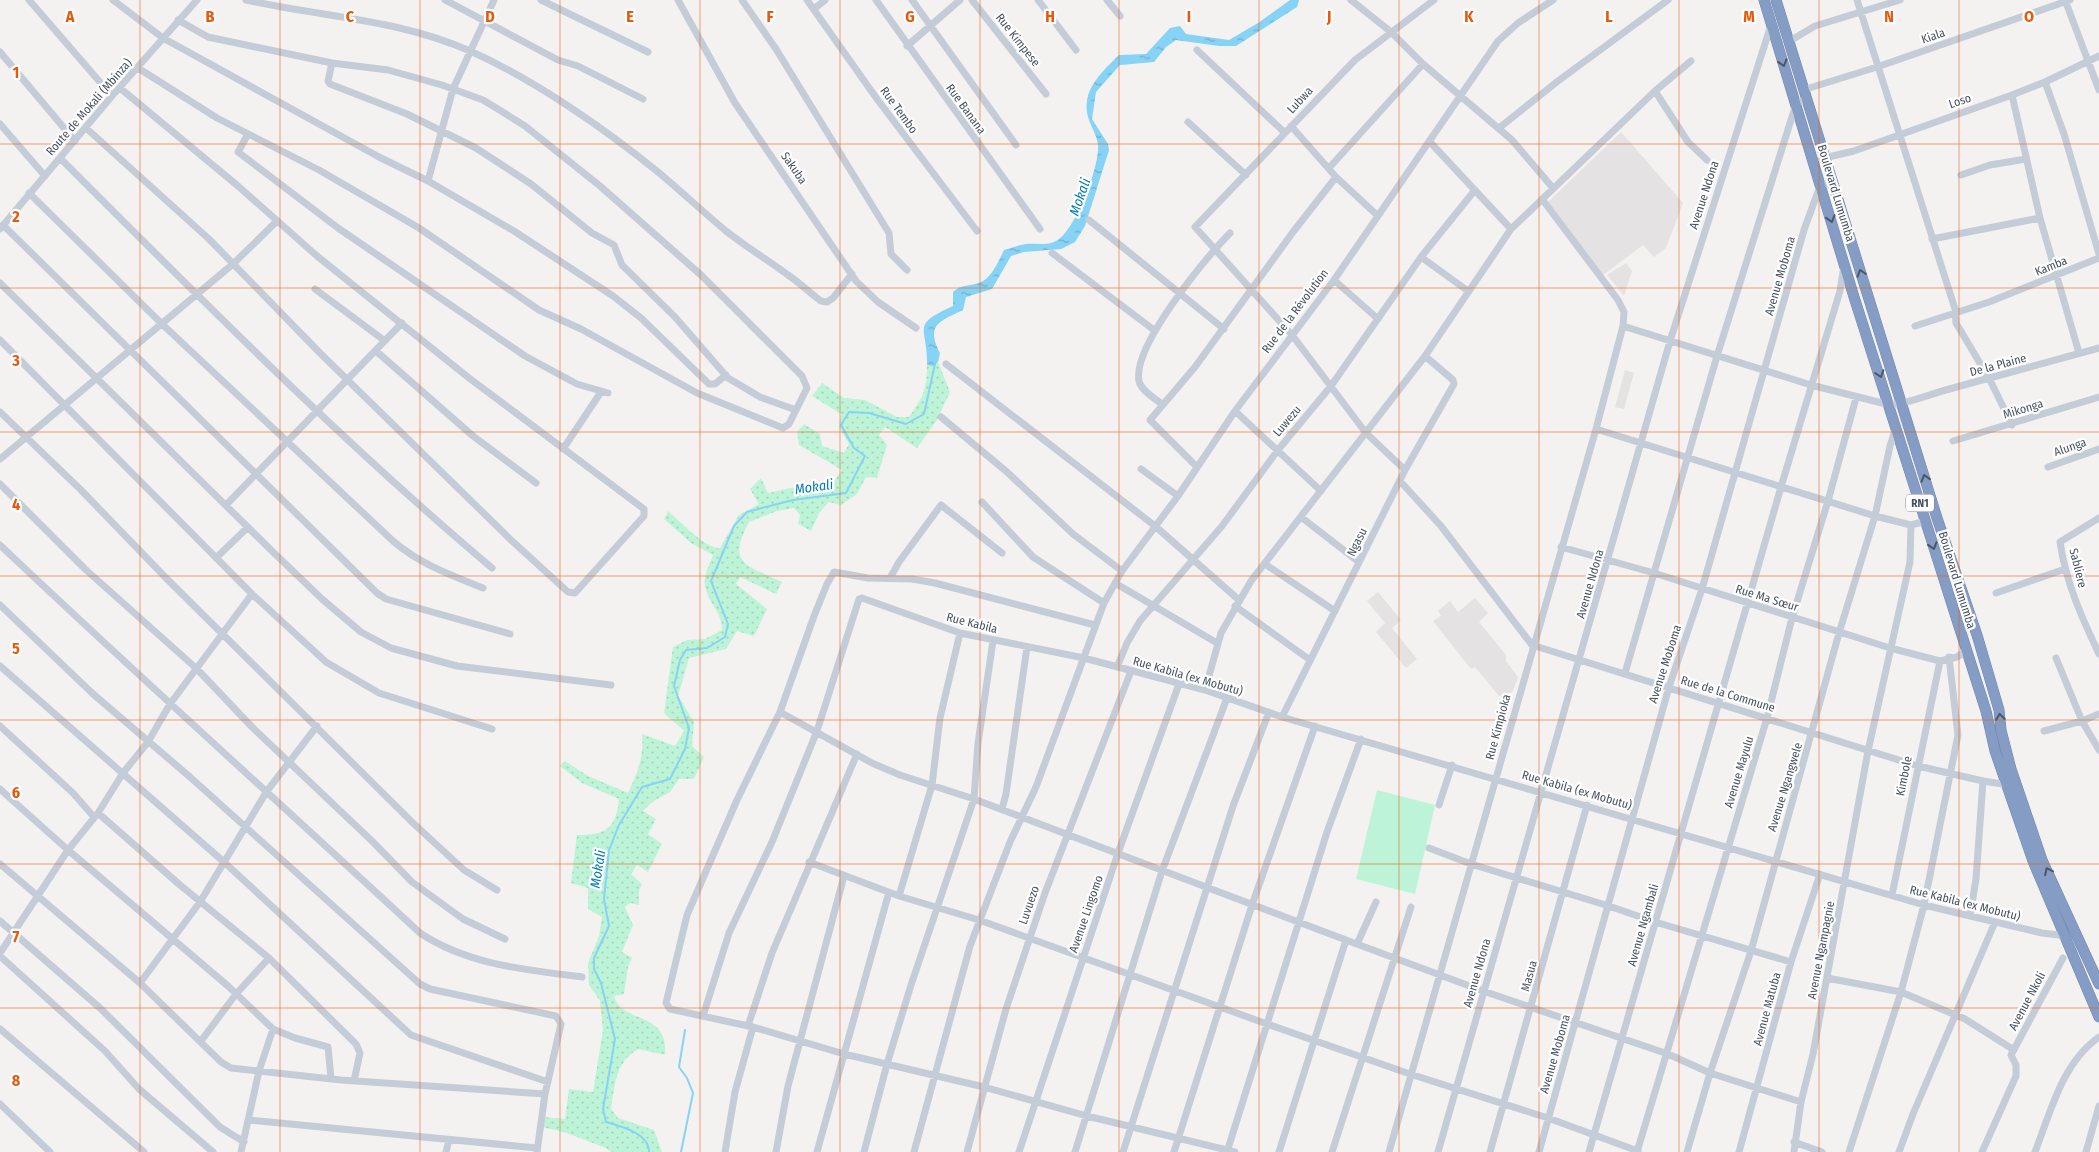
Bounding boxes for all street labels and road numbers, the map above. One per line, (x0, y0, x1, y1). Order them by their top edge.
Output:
street label: Rue Kimpese (993, 11, 1043, 69)
street label: Kiala (1919, 25, 1947, 47)
street label: Route de Mokali (Mbinza) (43, 55, 135, 158)
street label: Rue Banana (943, 81, 989, 137)
street label: Rue Tembo (877, 84, 921, 136)
street label: Lubwa (1284, 84, 1316, 116)
street label: Loso (1947, 91, 1973, 111)
street label: Boulevard Lumumba (1815, 143, 1857, 243)
street label: Sakuba (778, 149, 810, 187)
street label: Avenue Ndona (1686, 159, 1722, 231)
street label: Avenue Moboma (1762, 235, 1798, 317)
street label: Kamba (2033, 253, 2069, 279)
street label: Rue de la Révolution (1259, 266, 1331, 356)
street label: De la Plaine (1968, 351, 2028, 379)
street label: Mikonga (2001, 396, 2045, 422)
street label: Luwezu (1270, 403, 1304, 439)
street label: Alunga (2052, 435, 2088, 459)
road number: RN1 (1906, 494, 1934, 512)
street label: Ngasu (1344, 525, 1370, 559)
street label: Boulevard Lumumba (1936, 530, 1978, 630)
street label: Sabliere (2066, 547, 2090, 589)
street label: Avenue Ndona (1573, 548, 1607, 620)
street label: Rue Ma Sœur (1734, 582, 1801, 614)
street label: Rue Kabila (945, 610, 999, 636)
street label: Avenue Moboma (1646, 623, 1684, 705)
street label: Rue Kabila (ex Mobutu) (1131, 654, 1245, 699)
street label: Rue de la Commune (1679, 673, 1777, 715)
street label: Rue Kimpioka (1483, 693, 1513, 761)
street label: Avenue Mayulu (1721, 734, 1757, 810)
street label: Avenue Ngangwele (1765, 741, 1805, 833)
street label: Kimbole (1893, 755, 1915, 797)
street label: Rue Kabila (ex Mobutu) (1520, 768, 1634, 813)
street label: Avenue Lingomo (1066, 873, 1106, 955)
street label: Avenue Ngambali (1625, 882, 1661, 968)
street label: Rue Kabila (ex Mobutu) (1908, 882, 2022, 924)
street label: Luvuezo (1016, 884, 1042, 926)
street label: Avenue Ngampagnie (1805, 900, 1837, 1000)
street label: Avenue Ndona (1460, 937, 1494, 1009)
street label: Masua (1518, 959, 1540, 993)
street label: Avenue Nkoli (2006, 969, 2048, 1033)
street label: Avenue Matuba (1750, 971, 1784, 1047)
street label: Avenue Moboma (1537, 1013, 1573, 1095)

